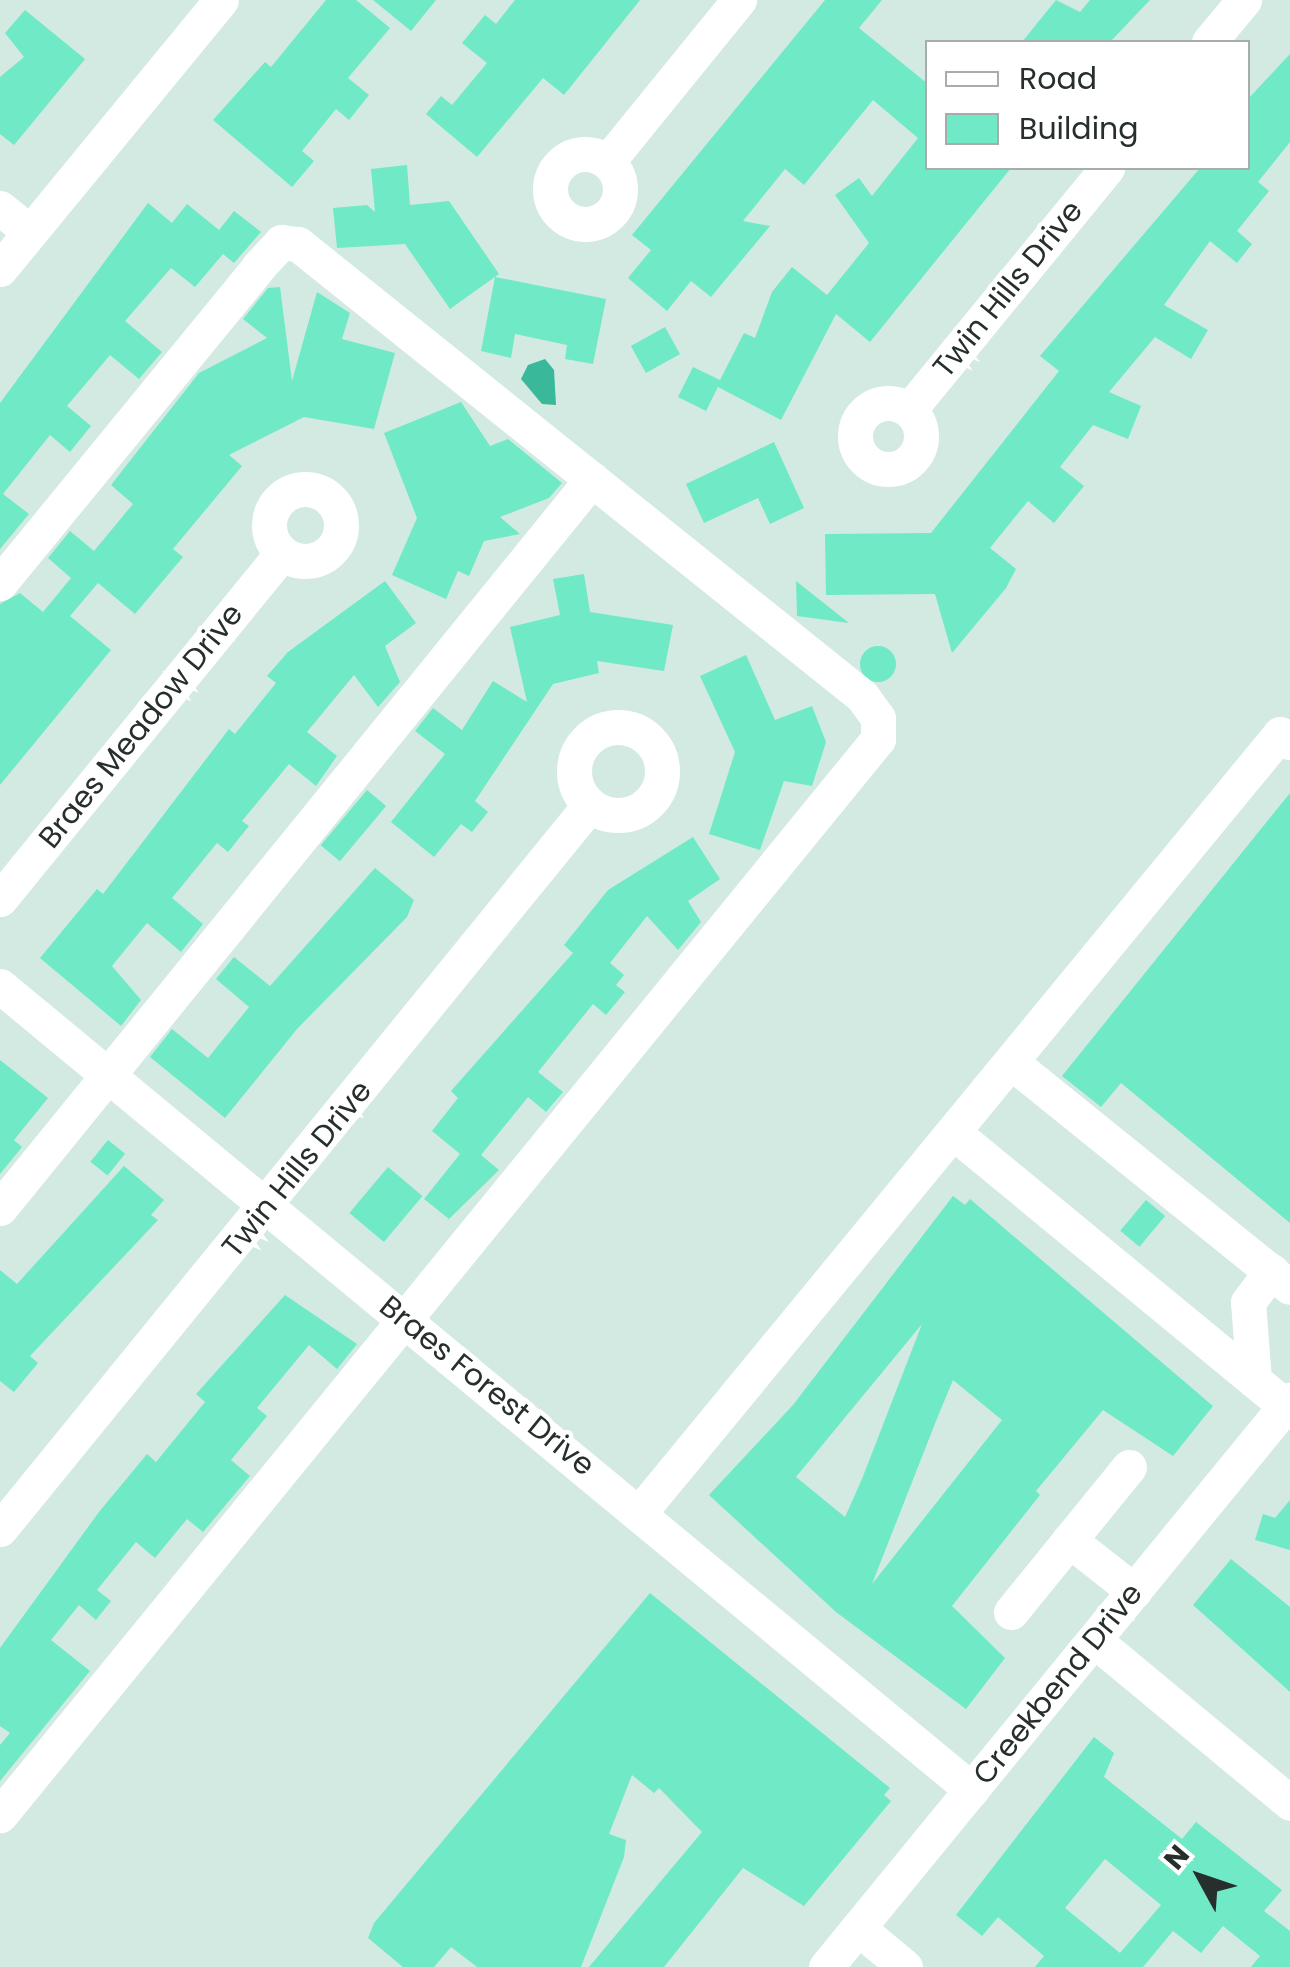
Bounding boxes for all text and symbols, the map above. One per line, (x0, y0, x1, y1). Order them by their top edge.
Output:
legend (925, 40, 1250, 170)
text: Road (1019, 57, 1097, 100)
text: Building (1019, 107, 1139, 150)
street label: Twin Hills Drive (926, 193, 1090, 385)
street label: Braes Meadow Drive (31, 596, 251, 856)
street label: Twin Hills Drive (215, 1073, 379, 1265)
street label: Braes Forest Drive (372, 1288, 602, 1484)
street label: Creekbend Drive (966, 1576, 1150, 1792)
north arrow (1150, 1827, 1250, 1927)
text: N (1155, 1837, 1198, 1878)

